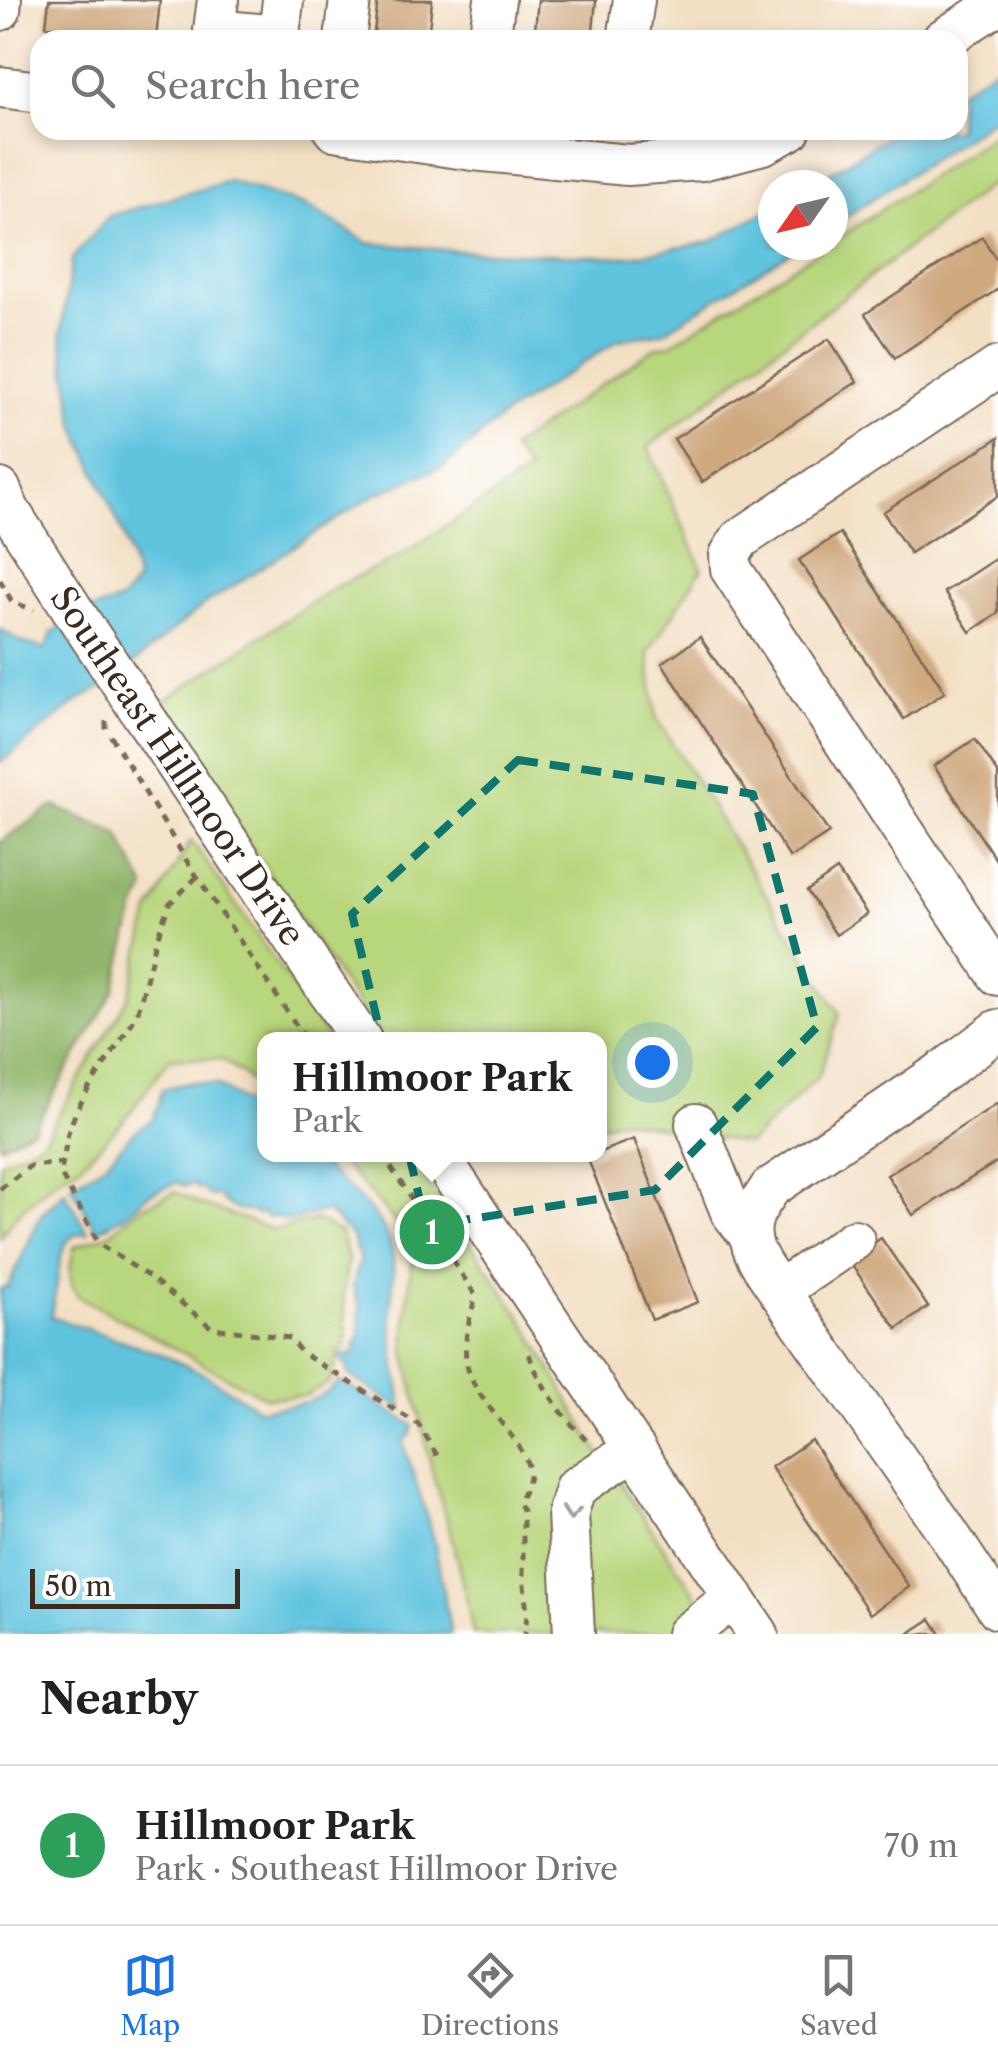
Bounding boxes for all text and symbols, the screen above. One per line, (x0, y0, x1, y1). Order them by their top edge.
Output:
search box (30, 30, 968, 140)
icon: search (65, 58, 120, 113)
text: Search here (145, 62, 360, 109)
north arrow (758, 170, 848, 260)
street label: Southeast Hillmoor Drive (42, 578, 314, 954)
popup (257, 1032, 607, 1162)
your location (627, 1037, 678, 1088)
text: Hillmoor Park (292, 1054, 572, 1101)
text: Park (292, 1101, 362, 1140)
pin: 1 (400, 1194, 464, 1270)
one-way arrow (561, 1505, 582, 1521)
scale bar (30, 1564, 240, 1608)
text: 50 m (45, 1569, 112, 1603)
text: Nearby (40, 1673, 198, 1725)
text: Hillmoor Park (135, 1802, 415, 1849)
text: 1 (65, 1826, 80, 1865)
text: 70 m (884, 1826, 958, 1865)
text: Park · Southeast Hillmoor Drive (135, 1849, 618, 1888)
tab: Map (120, 1948, 180, 2042)
tab: Directions (421, 1948, 559, 2042)
tab: Saved (800, 1948, 878, 2042)

